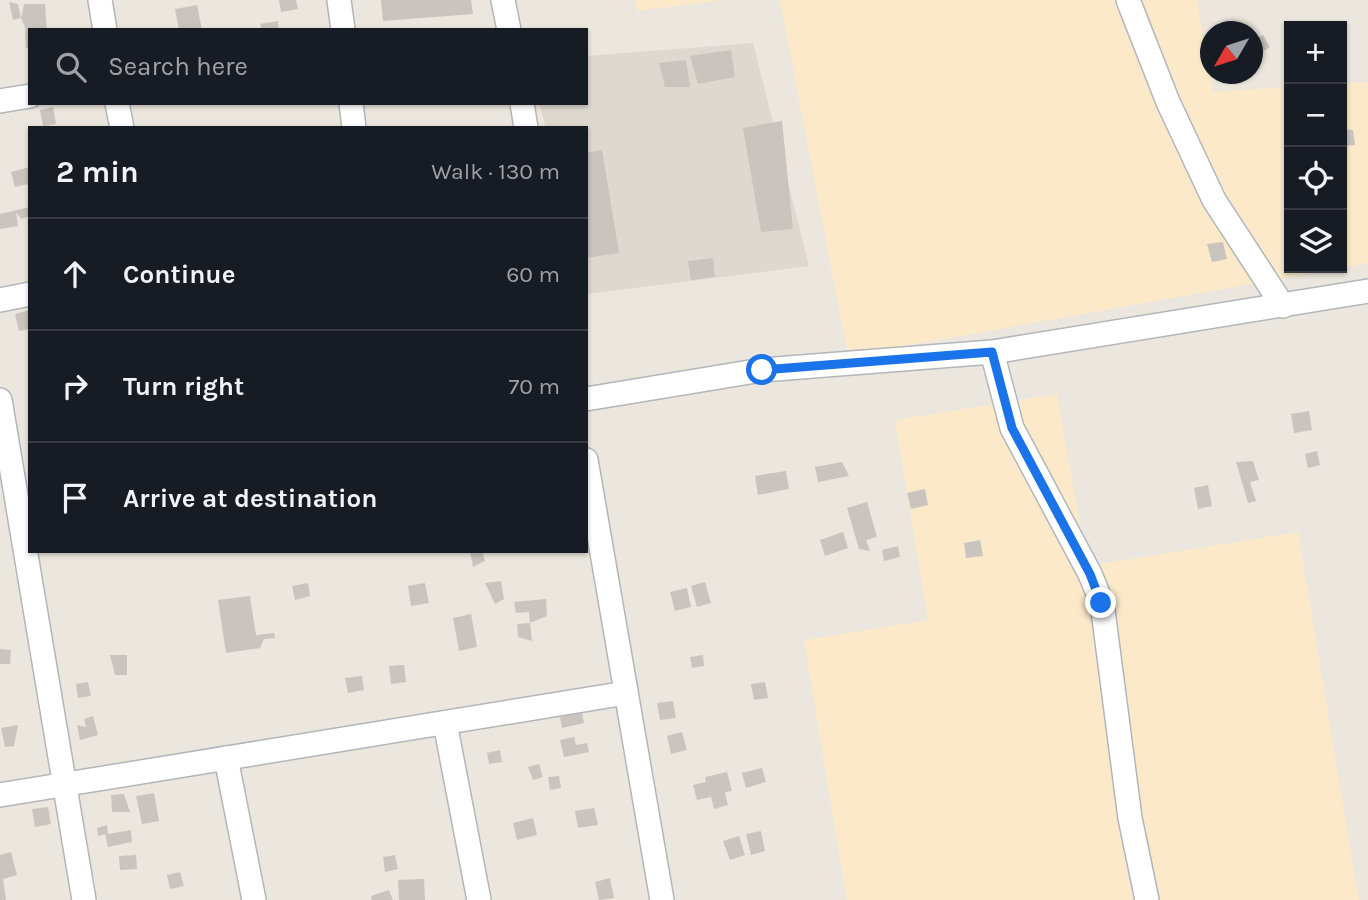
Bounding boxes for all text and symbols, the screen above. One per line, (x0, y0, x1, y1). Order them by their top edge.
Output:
north arrow (1200, 21, 1263, 84)
map controls (1284, 21, 1347, 273)
button: + (1284, 21, 1347, 84)
search box (28, 28, 588, 105)
icon: search (52, 48, 90, 86)
text: Search here (108, 51, 248, 82)
button: − (1284, 84, 1347, 147)
button: locate (1284, 147, 1347, 210)
text: 2 min (56, 154, 139, 190)
text: Walk · 130 m (431, 158, 560, 185)
button: layers (1284, 210, 1347, 273)
icon: ahead (56, 255, 94, 293)
text: Continue (123, 259, 235, 290)
text: 60 m (506, 261, 560, 288)
route start (746, 354, 777, 385)
icon: right (56, 367, 94, 405)
text: Turn right (123, 371, 244, 402)
text: 70 m (509, 373, 560, 400)
icon: arrive (56, 479, 94, 517)
text: Arrive at destination (123, 483, 377, 514)
route end (1085, 587, 1116, 618)

